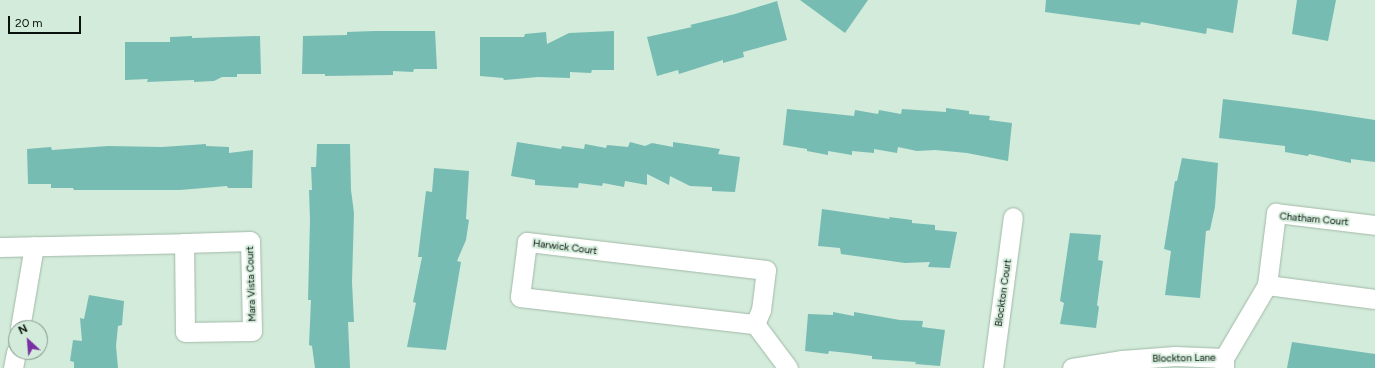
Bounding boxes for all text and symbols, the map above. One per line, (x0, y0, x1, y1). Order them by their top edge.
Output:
scale bar (10, 8, 83, 34)
text: 20 m (15, 16, 43, 30)
street label: Chatham Court (1279, 210, 1349, 228)
street label: Harwick Court (532, 237, 598, 257)
street label: Mara Vista Court (244, 246, 258, 322)
street label: Blockton Court (992, 259, 1014, 327)
north arrow (8, 320, 48, 360)
text: N (16, 322, 30, 337)
street label: Blockton Lane (1152, 351, 1216, 365)

